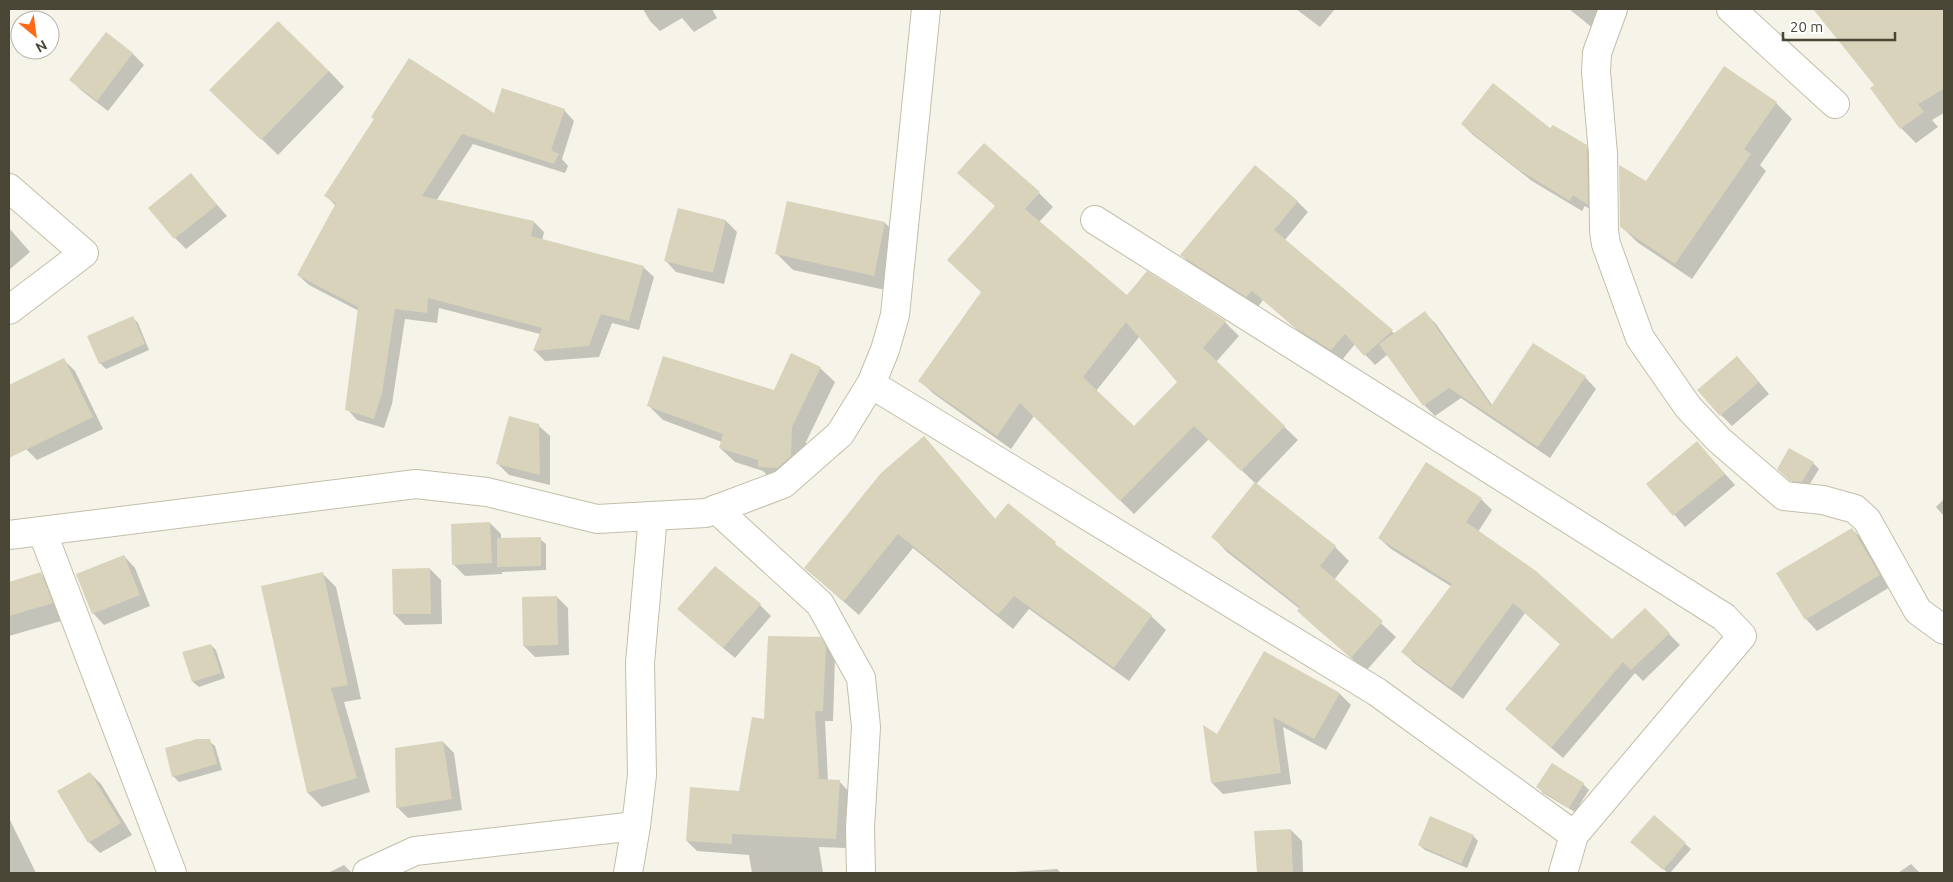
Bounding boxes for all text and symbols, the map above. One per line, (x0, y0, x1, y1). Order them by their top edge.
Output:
north arrow (10, 10, 60, 60)
scale bar (1783, 10, 1896, 42)
text: 20 m (1790, 18, 1823, 35)
text: N (33, 37, 50, 56)

